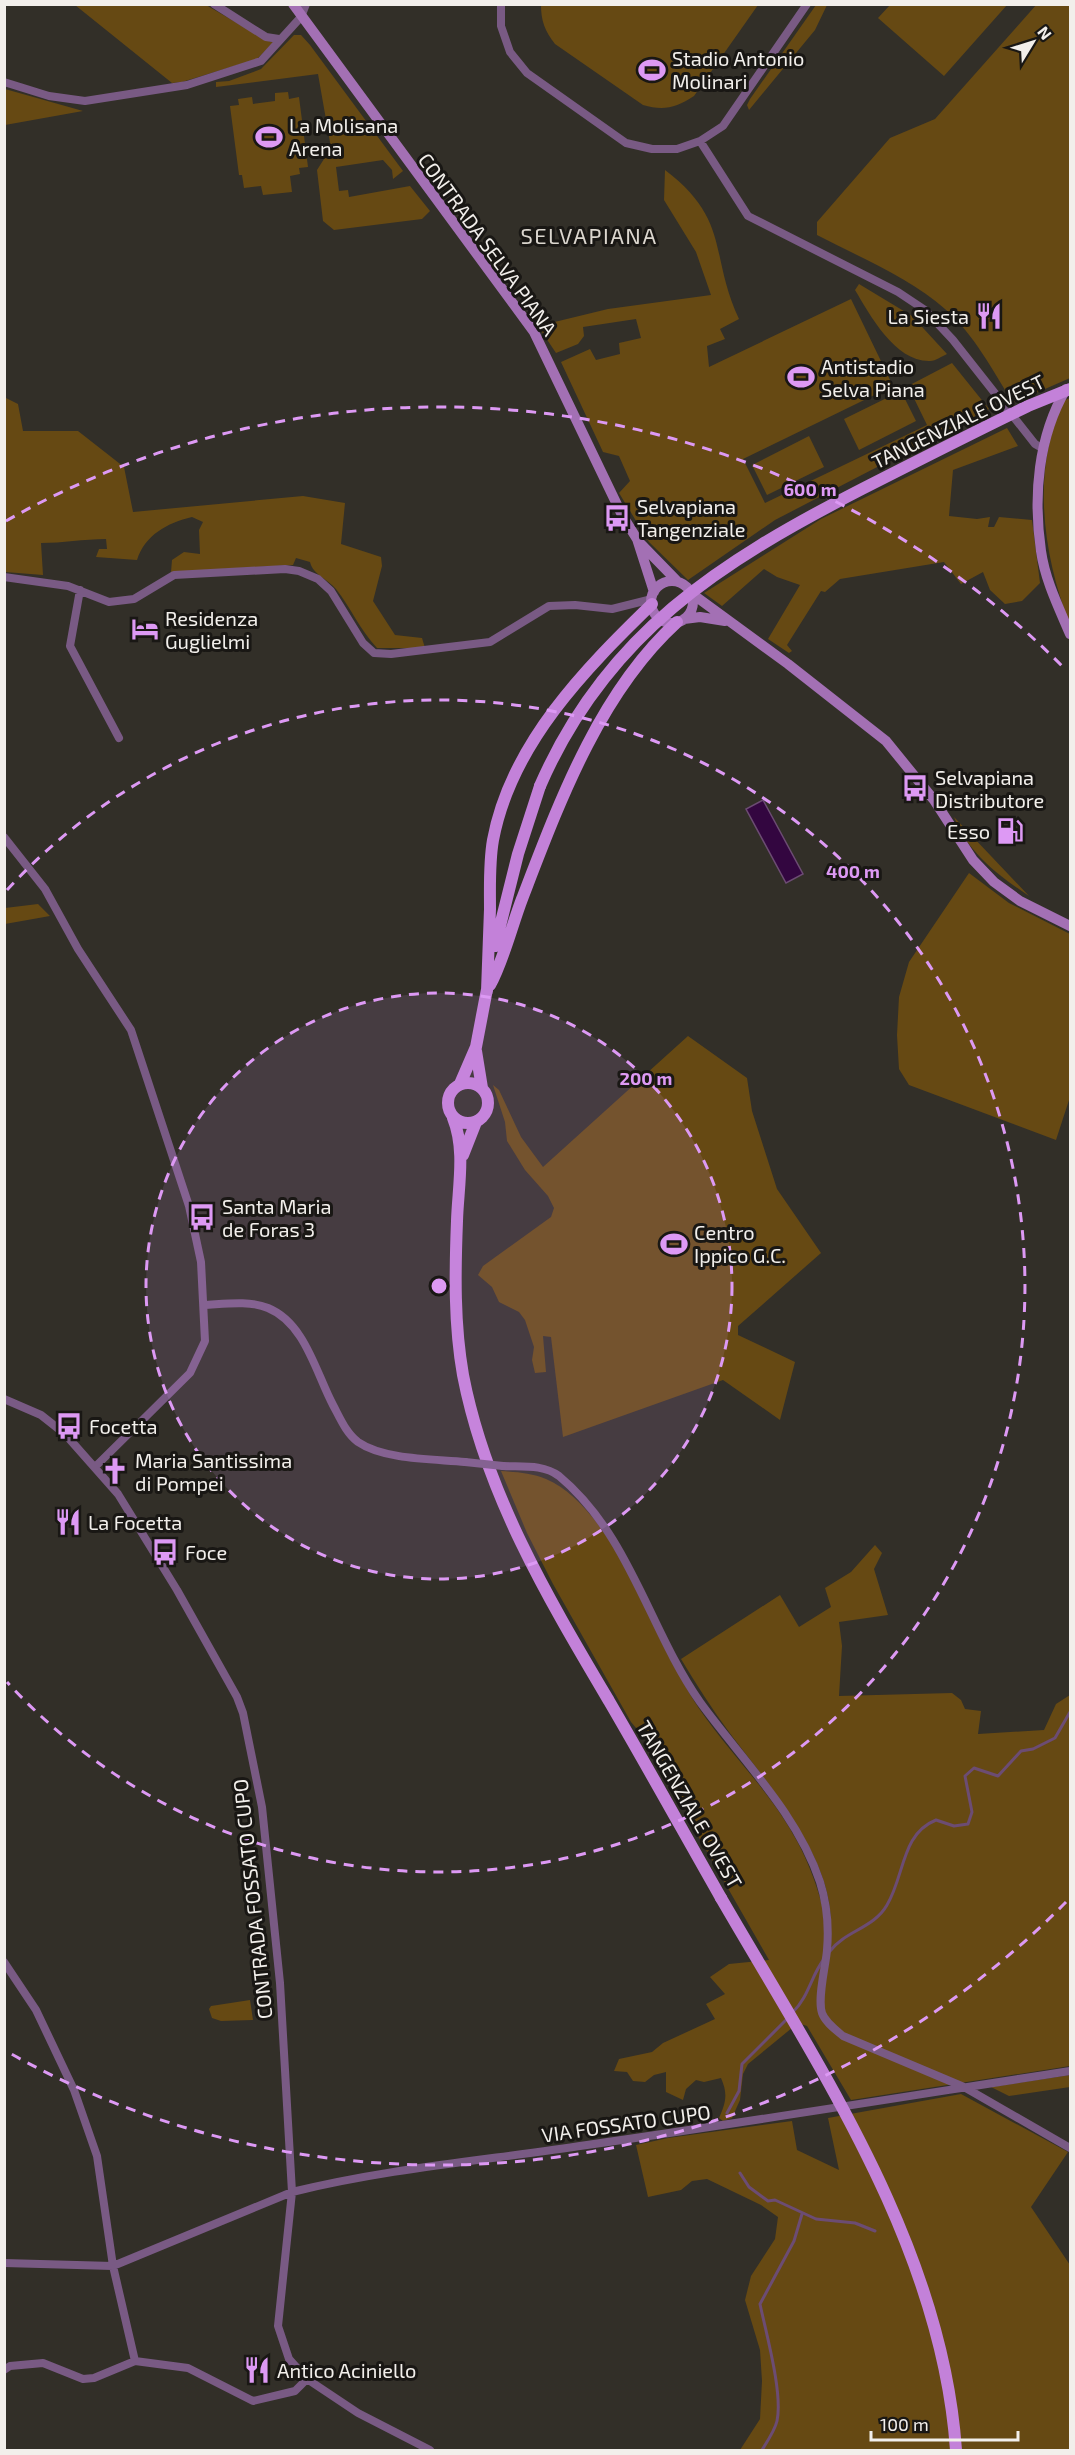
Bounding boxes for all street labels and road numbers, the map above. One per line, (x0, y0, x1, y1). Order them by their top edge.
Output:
street label: CONTRADA SELVA PIANA (414, 148, 563, 340)
street label: TANGENZIALE OVEST (868, 369, 1049, 473)
street label: TANGENZIALE OVEST (632, 1716, 748, 1892)
street label: CONTRADA FOSSATO CUPO (227, 1778, 277, 2020)
street label: VIA FOSSATO CUPO (540, 2099, 712, 2147)

